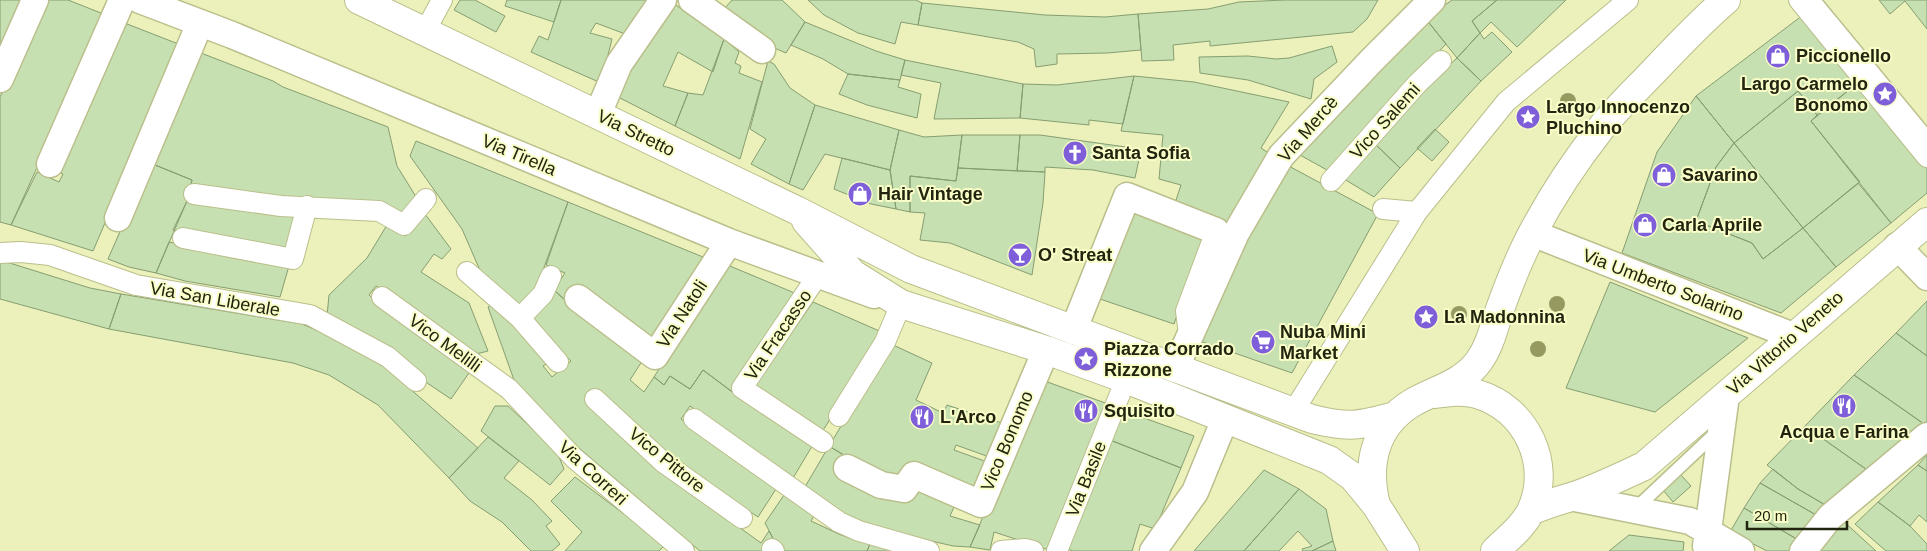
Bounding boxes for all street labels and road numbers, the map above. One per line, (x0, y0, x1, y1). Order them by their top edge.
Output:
street label: Vico Salemi (1346, 79, 1424, 163)
street label: Via Mercè (1274, 92, 1342, 166)
street label: Via Stretto (594, 106, 678, 160)
street label: Via Tirella (479, 130, 560, 180)
street label: Via Umberto Solarino (1580, 245, 1746, 325)
street label: Via Natoli (653, 276, 711, 352)
street label: Via San Liberale (148, 278, 282, 320)
street label: Via Fracasso (740, 286, 816, 384)
street label: Via Vittorio Veneto (1723, 287, 1847, 399)
street label: Vico Melilli (405, 310, 485, 376)
street label: Vico Bonomo (977, 388, 1037, 494)
street label: Vico Pittore (625, 423, 709, 497)
street label: Via Correri (554, 437, 632, 509)
street label: Via Basile (1062, 438, 1110, 520)

